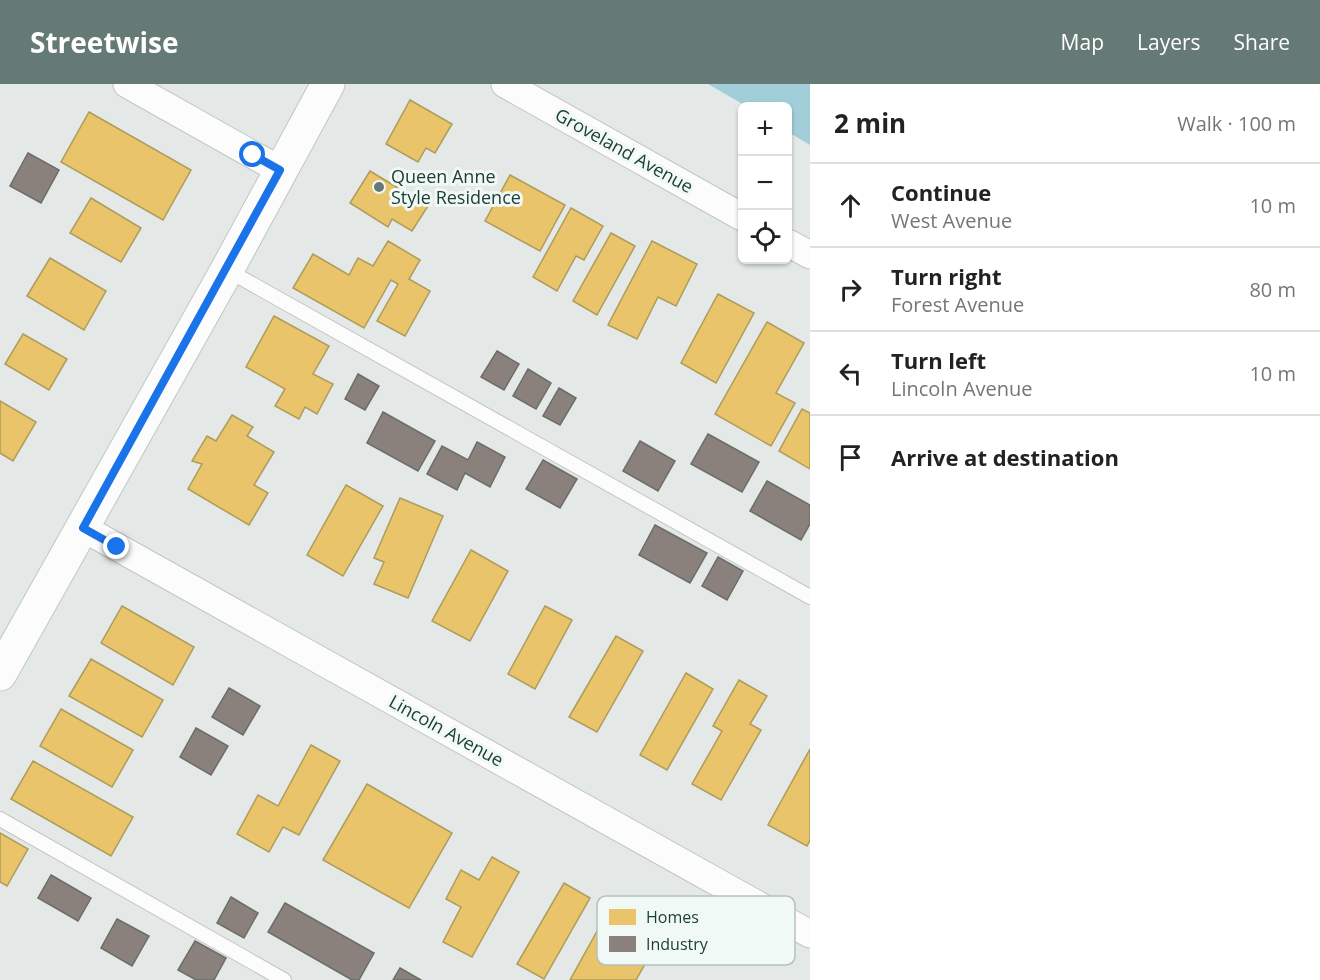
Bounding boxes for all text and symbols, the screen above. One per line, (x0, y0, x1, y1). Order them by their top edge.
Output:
text: Streetwise (30, 23, 179, 61)
text: Map (1061, 28, 1104, 56)
text: Layers (1137, 28, 1201, 56)
text: Share (1234, 28, 1290, 56)
street label: Groveland Avenue (551, 102, 698, 198)
map controls (738, 102, 792, 264)
button: + (738, 102, 792, 156)
text: 2 min (834, 105, 906, 141)
text: Walk · 100 m (1177, 110, 1296, 137)
route start (239, 141, 265, 167)
button: − (738, 156, 792, 210)
place label: Queen Anne Style Residence (391, 164, 521, 209)
text: Continue (891, 177, 991, 207)
marker: Queen Anne Style Residence (372, 180, 386, 194)
icon: ahead (834, 189, 867, 222)
text: 10 m (1249, 192, 1296, 219)
text: West Avenue (891, 207, 1012, 234)
button: locate (738, 210, 792, 264)
text: Turn right (891, 261, 1002, 291)
icon: right (834, 273, 867, 306)
text: 80 m (1249, 276, 1296, 303)
text: Forest Avenue (891, 291, 1024, 318)
text: Turn left (891, 345, 986, 375)
icon: left (834, 357, 867, 390)
text: 10 m (1249, 360, 1296, 387)
text: Lincoln Avenue (891, 375, 1033, 402)
icon: arrive (834, 441, 867, 474)
text: Arrive at destination (891, 442, 1119, 472)
route end (103, 533, 129, 559)
street label: Lincoln Avenue (385, 689, 508, 771)
legend (597, 896, 795, 965)
text: Homes (646, 906, 699, 928)
text: Industry (646, 933, 709, 955)

